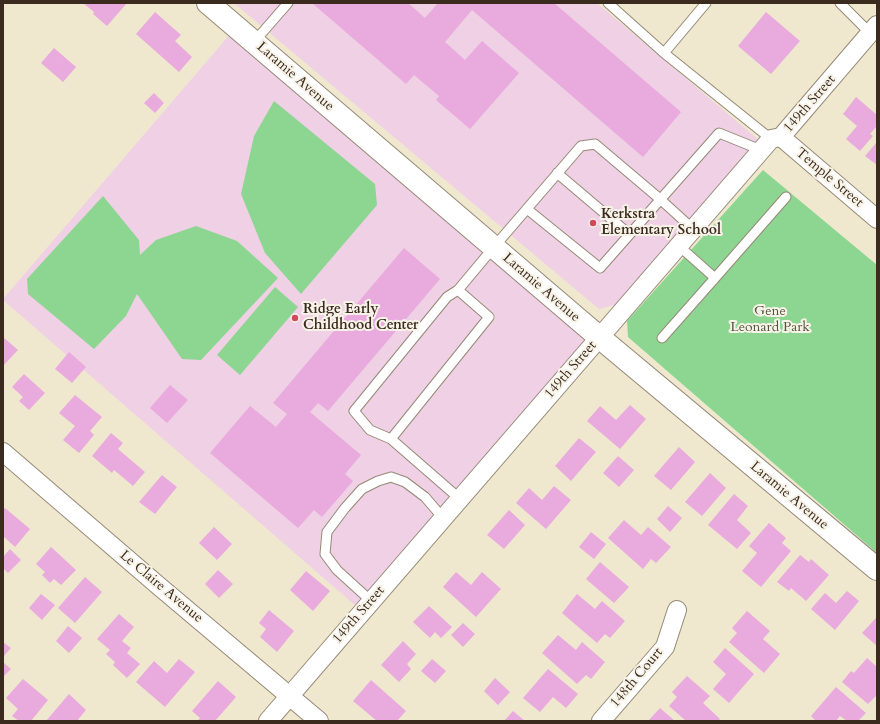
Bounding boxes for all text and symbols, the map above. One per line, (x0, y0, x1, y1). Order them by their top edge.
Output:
street label: Laramie Avenue (253, 39, 337, 115)
street label: 149th Street (780, 72, 840, 136)
street label: Temple Street (792, 145, 866, 211)
place label: Kerkstra Elementary School (601, 207, 721, 240)
marker: Kerkstra Elementary School (588, 218, 598, 228)
street label: Laramie Avenue (499, 250, 583, 326)
place label: Ridge Early Childhood Center (303, 302, 418, 334)
park label: Gene Leonard Park (730, 304, 810, 336)
marker: Ridge Early Childhood Center (290, 313, 300, 323)
street label: 149th Street (541, 338, 601, 402)
street label: Laramie Avenue (746, 458, 832, 534)
street label: Le Claire Avenue (116, 547, 206, 627)
street label: 149th Street (329, 583, 389, 647)
street label: 148th Court (607, 645, 667, 711)

